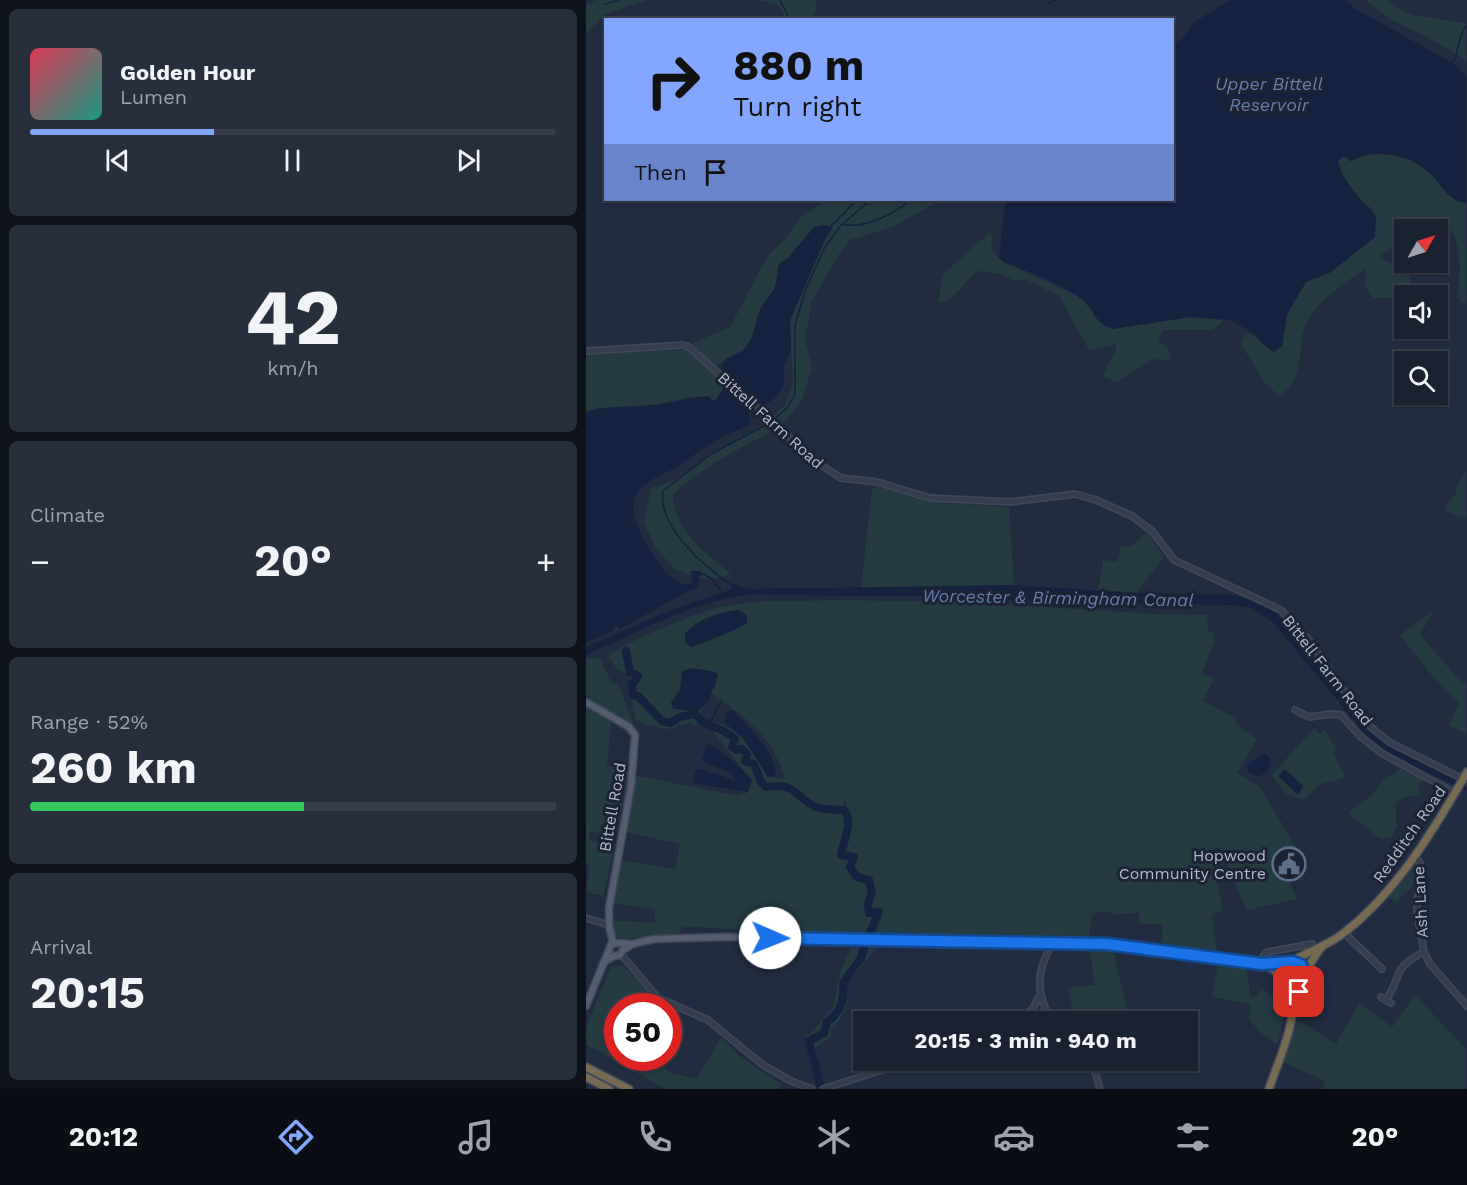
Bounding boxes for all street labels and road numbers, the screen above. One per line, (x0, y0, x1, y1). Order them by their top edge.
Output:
street label: Bittell Farm Road (714, 368, 827, 473)
street label: Bittell Farm Road (1278, 611, 1377, 729)
street label: Bittell Road (595, 761, 630, 853)
street label: Redditch Road (1369, 782, 1450, 886)
street label: Ash Lane (1409, 866, 1432, 938)

